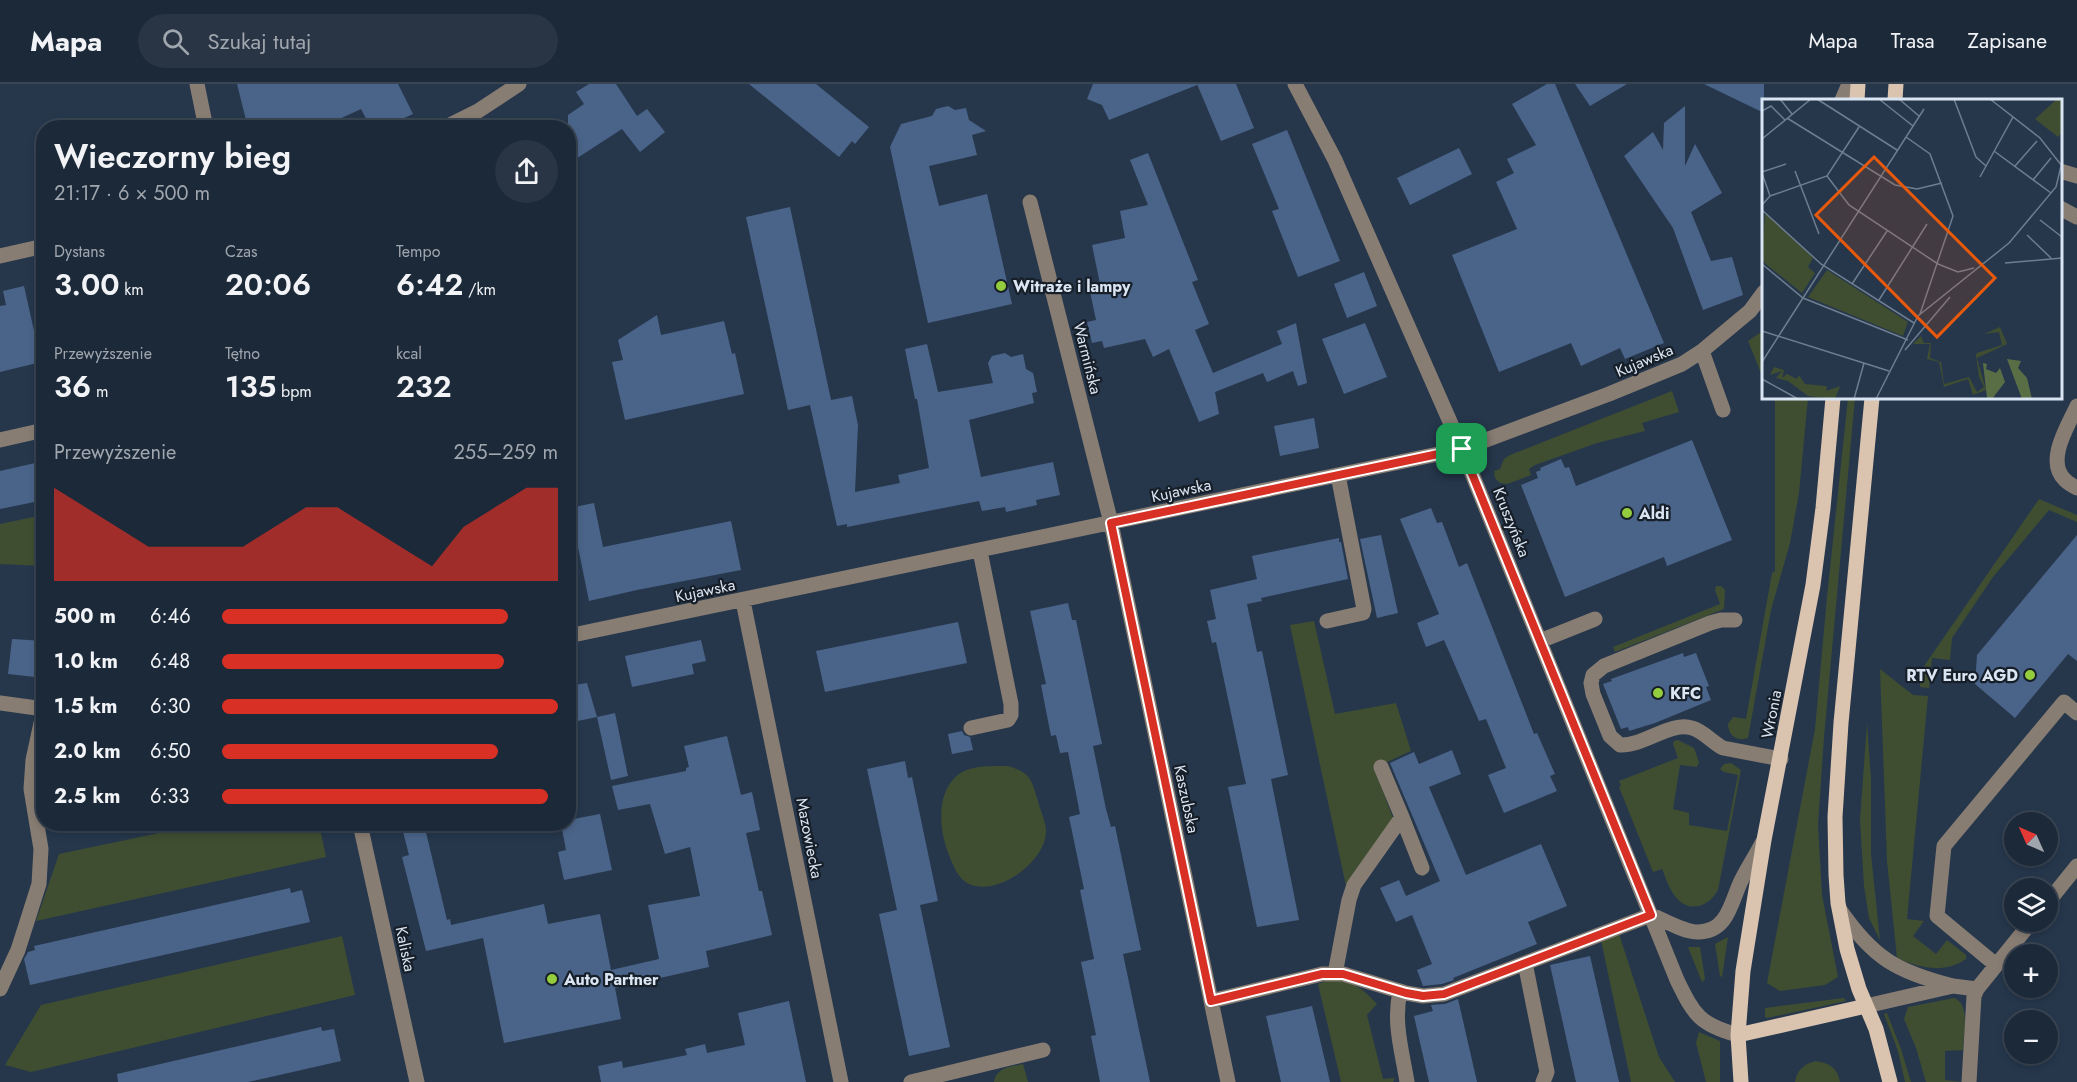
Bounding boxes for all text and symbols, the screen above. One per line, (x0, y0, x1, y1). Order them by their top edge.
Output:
search box (138, 14, 558, 68)
text: Mapa (30, 21, 102, 62)
icon: search (159, 25, 192, 58)
text: Szukaj tutaj (207, 25, 311, 57)
text: Mapa (1808, 26, 1858, 56)
text: Trasa (1891, 26, 1935, 56)
text: Zapisane (1968, 26, 2047, 56)
inset map (1762, 99, 2062, 399)
text: Wieczorny bieg (54, 133, 291, 180)
button: share (495, 140, 558, 203)
text: 21:17 · 6 × 500 m (54, 179, 210, 208)
text: Dystans (54, 240, 105, 263)
text: Czas (225, 240, 257, 263)
text: Tempo (396, 240, 440, 263)
text: 3.00 (54, 263, 120, 306)
text: 20:06 (225, 263, 311, 306)
text: 6:42 (396, 263, 463, 306)
place label: Witraże i lampy (1013, 275, 1131, 298)
text: km (120, 278, 144, 301)
text: /km (463, 278, 496, 301)
marker: Witraże i lampy (994, 279, 1008, 293)
street label: Warmińska (1067, 320, 1108, 397)
street label: Kujawska (1612, 338, 1677, 383)
text: Przewyższenie (54, 342, 152, 365)
text: Tętno (225, 342, 260, 365)
text: kcal (396, 342, 422, 365)
text: 36 (54, 365, 91, 408)
text: 135 (225, 365, 276, 408)
text: 232 (396, 365, 452, 408)
text: m (91, 380, 108, 403)
text: bpm (276, 380, 312, 403)
pin (1436, 423, 1487, 474)
icon: arrive (1445, 432, 1478, 465)
text: Przewyższenie (54, 438, 176, 467)
text: 255–259 m (453, 438, 558, 467)
street label: Kujawska (1149, 473, 1213, 508)
street label: Kruszyńska (1487, 484, 1536, 561)
place label: Aldi (1638, 502, 1669, 525)
marker: Aldi (1620, 506, 1634, 520)
street label: Kujawska (673, 573, 737, 608)
text: 500 m (54, 602, 116, 631)
text: 6:46 (150, 602, 191, 631)
text: 1.0 km (54, 647, 118, 676)
text: 6:48 (150, 647, 190, 676)
place label: RTV Euro AGD (1906, 664, 2018, 687)
marker: RTV Euro AGD (2023, 668, 2037, 682)
place label: KFC (1670, 682, 1701, 705)
marker: KFC (1651, 686, 1665, 700)
street label: Wronia (1756, 688, 1787, 740)
text: 1.5 km (54, 692, 117, 721)
text: 6:30 (150, 692, 190, 721)
text: 2.0 km (54, 737, 121, 766)
text: 6:50 (150, 737, 191, 766)
street label: Kaszubska (1168, 763, 1205, 835)
text: 2.5 km (54, 782, 120, 811)
text: 6:33 (150, 782, 189, 811)
street label: Mazowiecka (790, 796, 829, 881)
north arrow (2004, 812, 2058, 866)
map controls (2004, 812, 2058, 1064)
button: layers (2004, 878, 2058, 932)
street label: Kaliska (390, 924, 422, 974)
button: + (2004, 944, 2058, 998)
place label: Auto Partner (563, 968, 659, 991)
marker: Auto Partner (545, 972, 559, 986)
button: − (2004, 1010, 2058, 1064)

